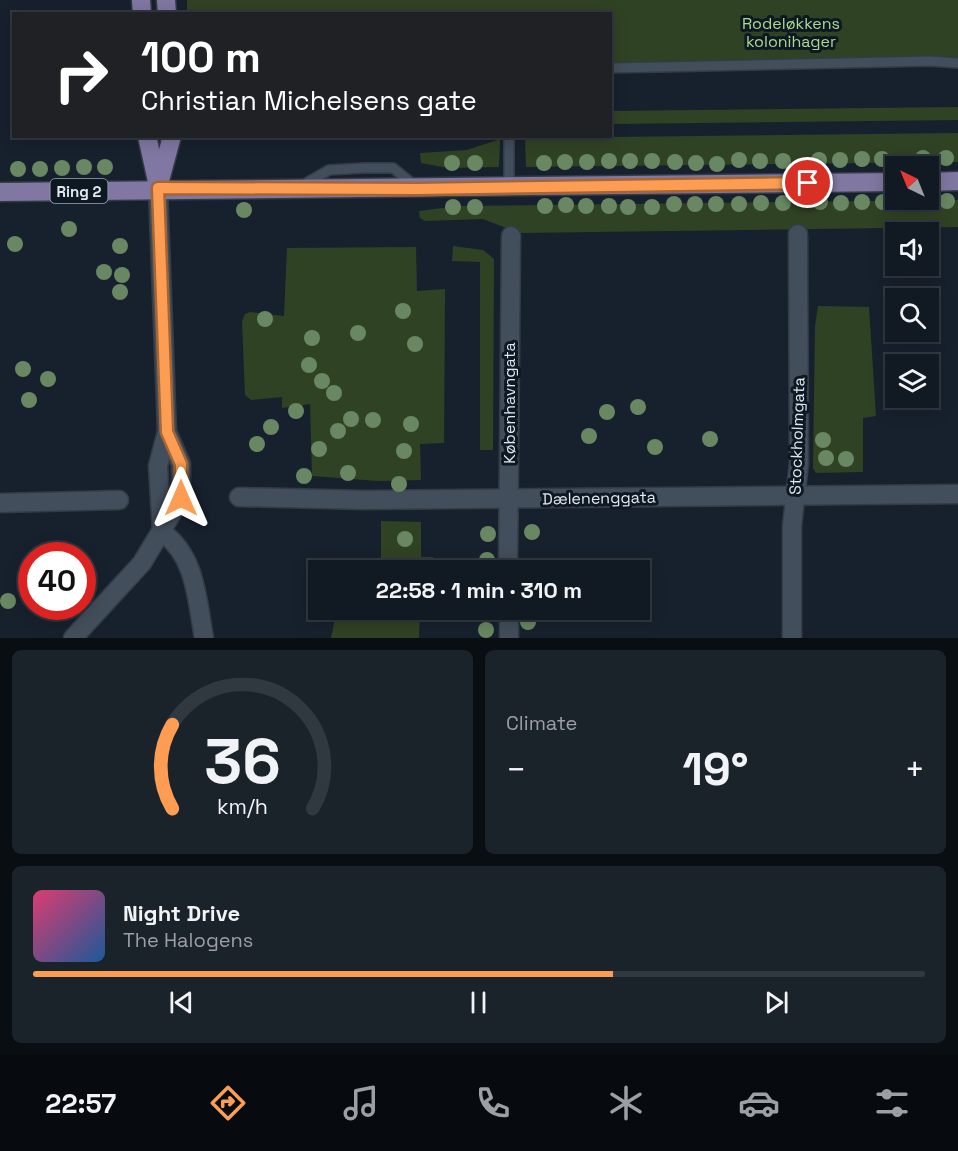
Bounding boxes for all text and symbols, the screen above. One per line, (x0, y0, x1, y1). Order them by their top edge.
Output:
park label: Rodeløkkens kolonihager (742, 13, 840, 52)
text: 100 m (141, 31, 261, 84)
icon: right (42, 36, 120, 114)
text: Christian Michelsens gate (141, 83, 477, 118)
north arrow (885, 156, 939, 210)
map controls (885, 156, 939, 408)
pin (782, 157, 833, 208)
icon: arrive (791, 166, 824, 199)
road number: Ring 2 (50, 179, 107, 203)
button: sound (885, 222, 939, 276)
button: search (885, 288, 939, 342)
street label: Københavngata (499, 342, 520, 464)
button: layers (885, 354, 939, 408)
street label: Stockholmgata (784, 377, 810, 495)
position arrow (149, 466, 213, 530)
street label: Dælenenggata (542, 487, 656, 509)
speed limit sign: 40 (18, 542, 96, 620)
text: 22:58 · 1 min · 310 m (376, 576, 582, 604)
text: Climate (506, 710, 577, 736)
text: 36 (204, 722, 281, 801)
text: 19° (683, 741, 748, 798)
text: − (506, 749, 526, 791)
text: + (905, 749, 925, 791)
text: km/h (217, 793, 268, 820)
text: Night Drive (123, 899, 240, 927)
text: The Halogens (123, 927, 253, 953)
icon: previous (165, 986, 198, 1019)
icon: pause (462, 986, 495, 1019)
icon: next (760, 986, 793, 1019)
icon: directions (207, 1082, 249, 1124)
icon: music (340, 1082, 382, 1124)
icon: phone (472, 1082, 514, 1124)
icon: climate (605, 1082, 647, 1124)
icon: car (738, 1082, 780, 1124)
icon: filters (871, 1082, 913, 1124)
text: 22:57 (45, 1086, 116, 1121)

